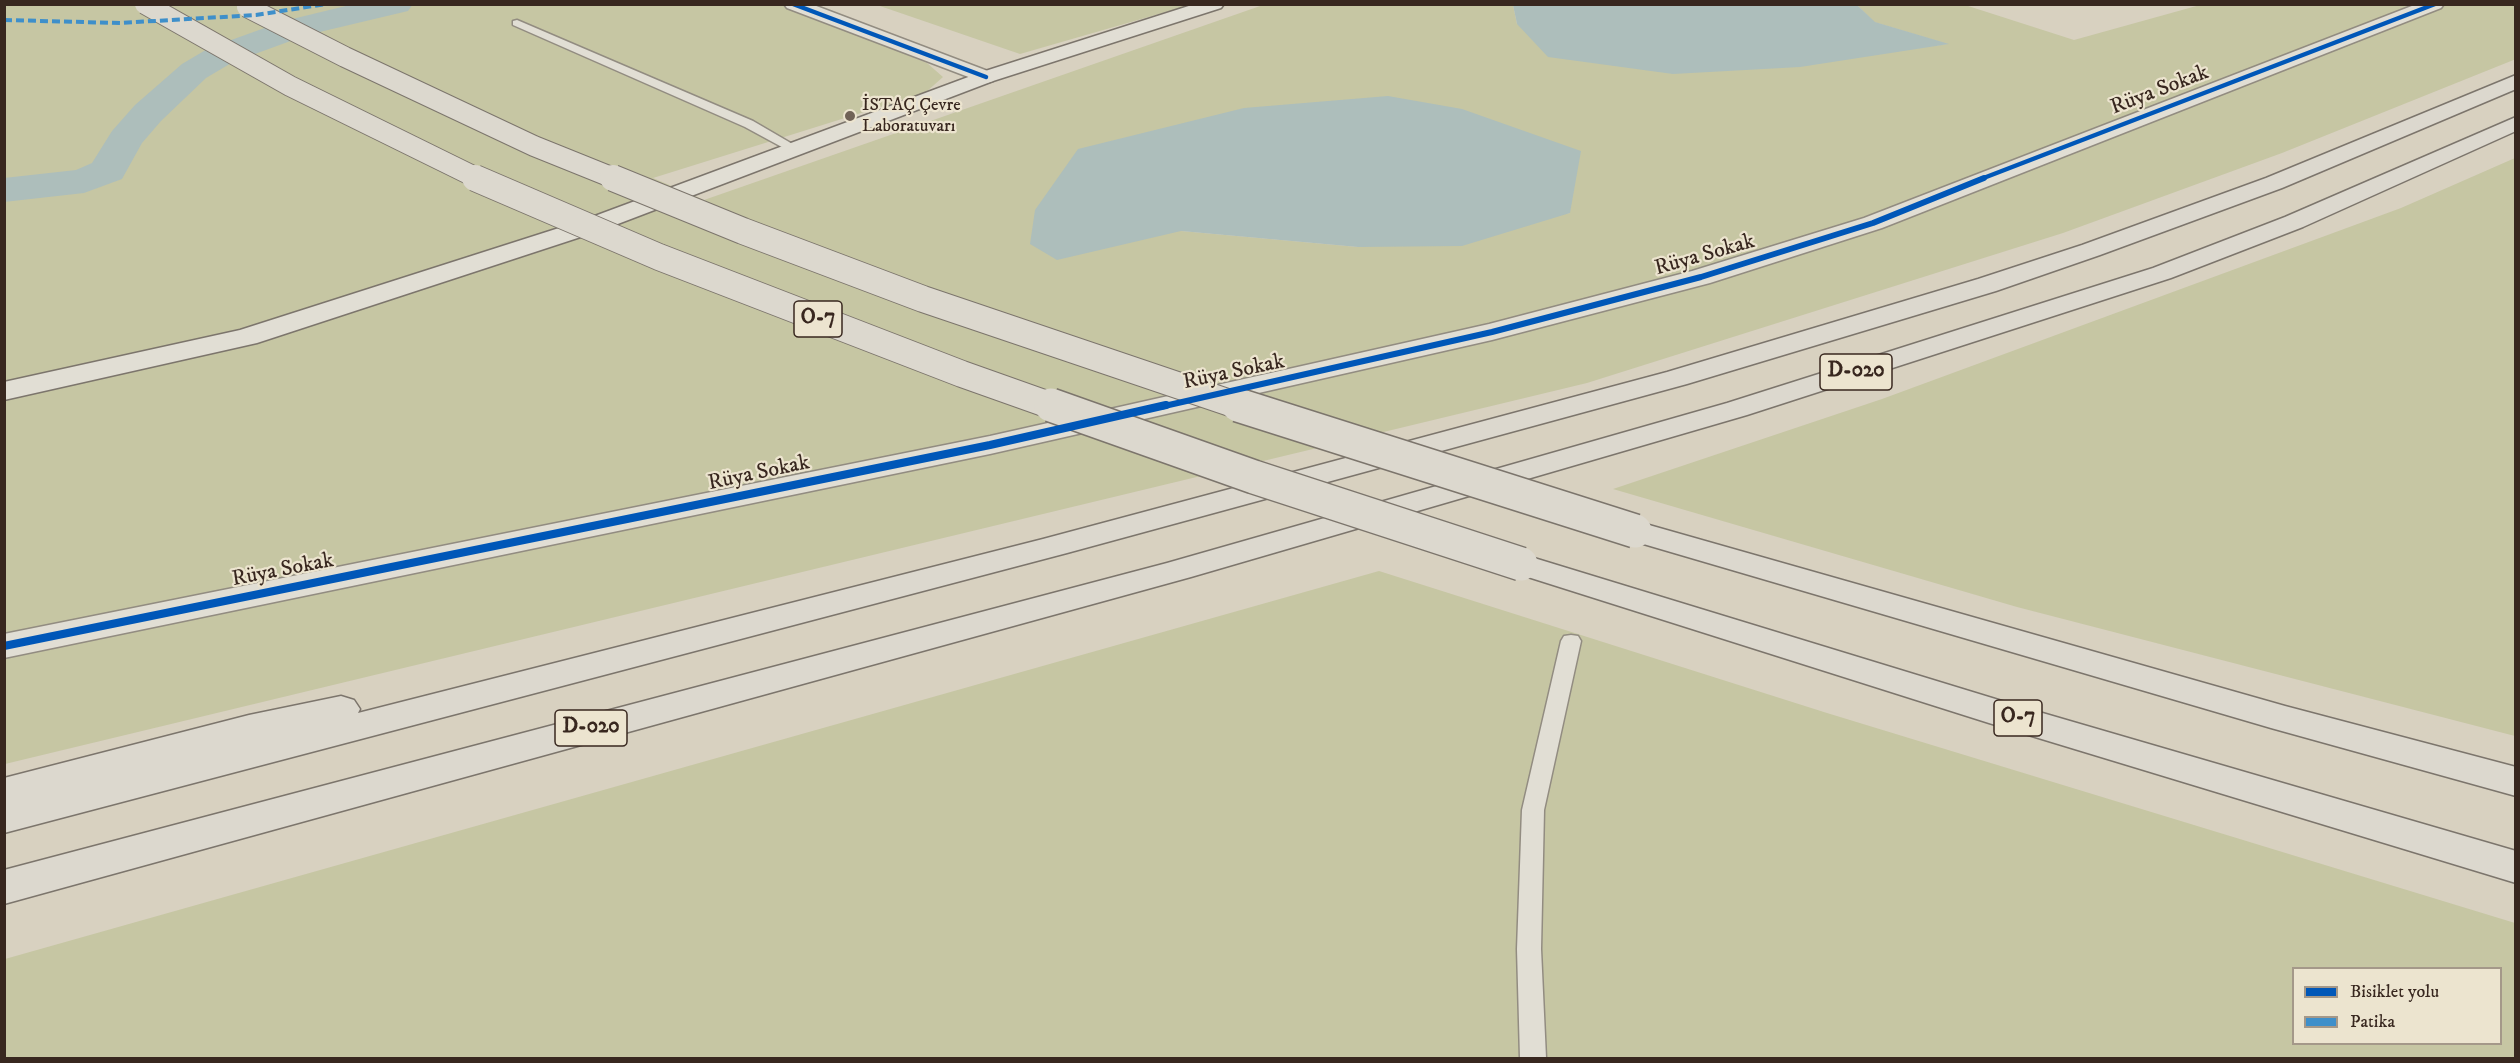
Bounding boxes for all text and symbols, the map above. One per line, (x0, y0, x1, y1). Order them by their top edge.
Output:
street label: Rüya Sokak (2107, 60, 2213, 122)
place label: İSTAÇ Çevre Laboratuvarı (862, 95, 961, 138)
marker: İSTAÇ Çevre Laboratuvarı (843, 109, 857, 123)
street label: Rüya Sokak (1652, 229, 1758, 283)
road number: O-7 (794, 301, 842, 337)
street label: Rüya Sokak (1181, 349, 1287, 397)
road number: D-020 (1820, 354, 1892, 390)
street label: Rüya Sokak (706, 450, 812, 498)
street label: Rüya Sokak (230, 548, 336, 594)
road number: O-7 (1994, 700, 2042, 736)
road number: D-020 (555, 710, 627, 746)
legend (2292, 967, 2502, 1045)
text: Bisiklet yolu (2350, 981, 2439, 1003)
text: Patika (2350, 1011, 2395, 1033)

